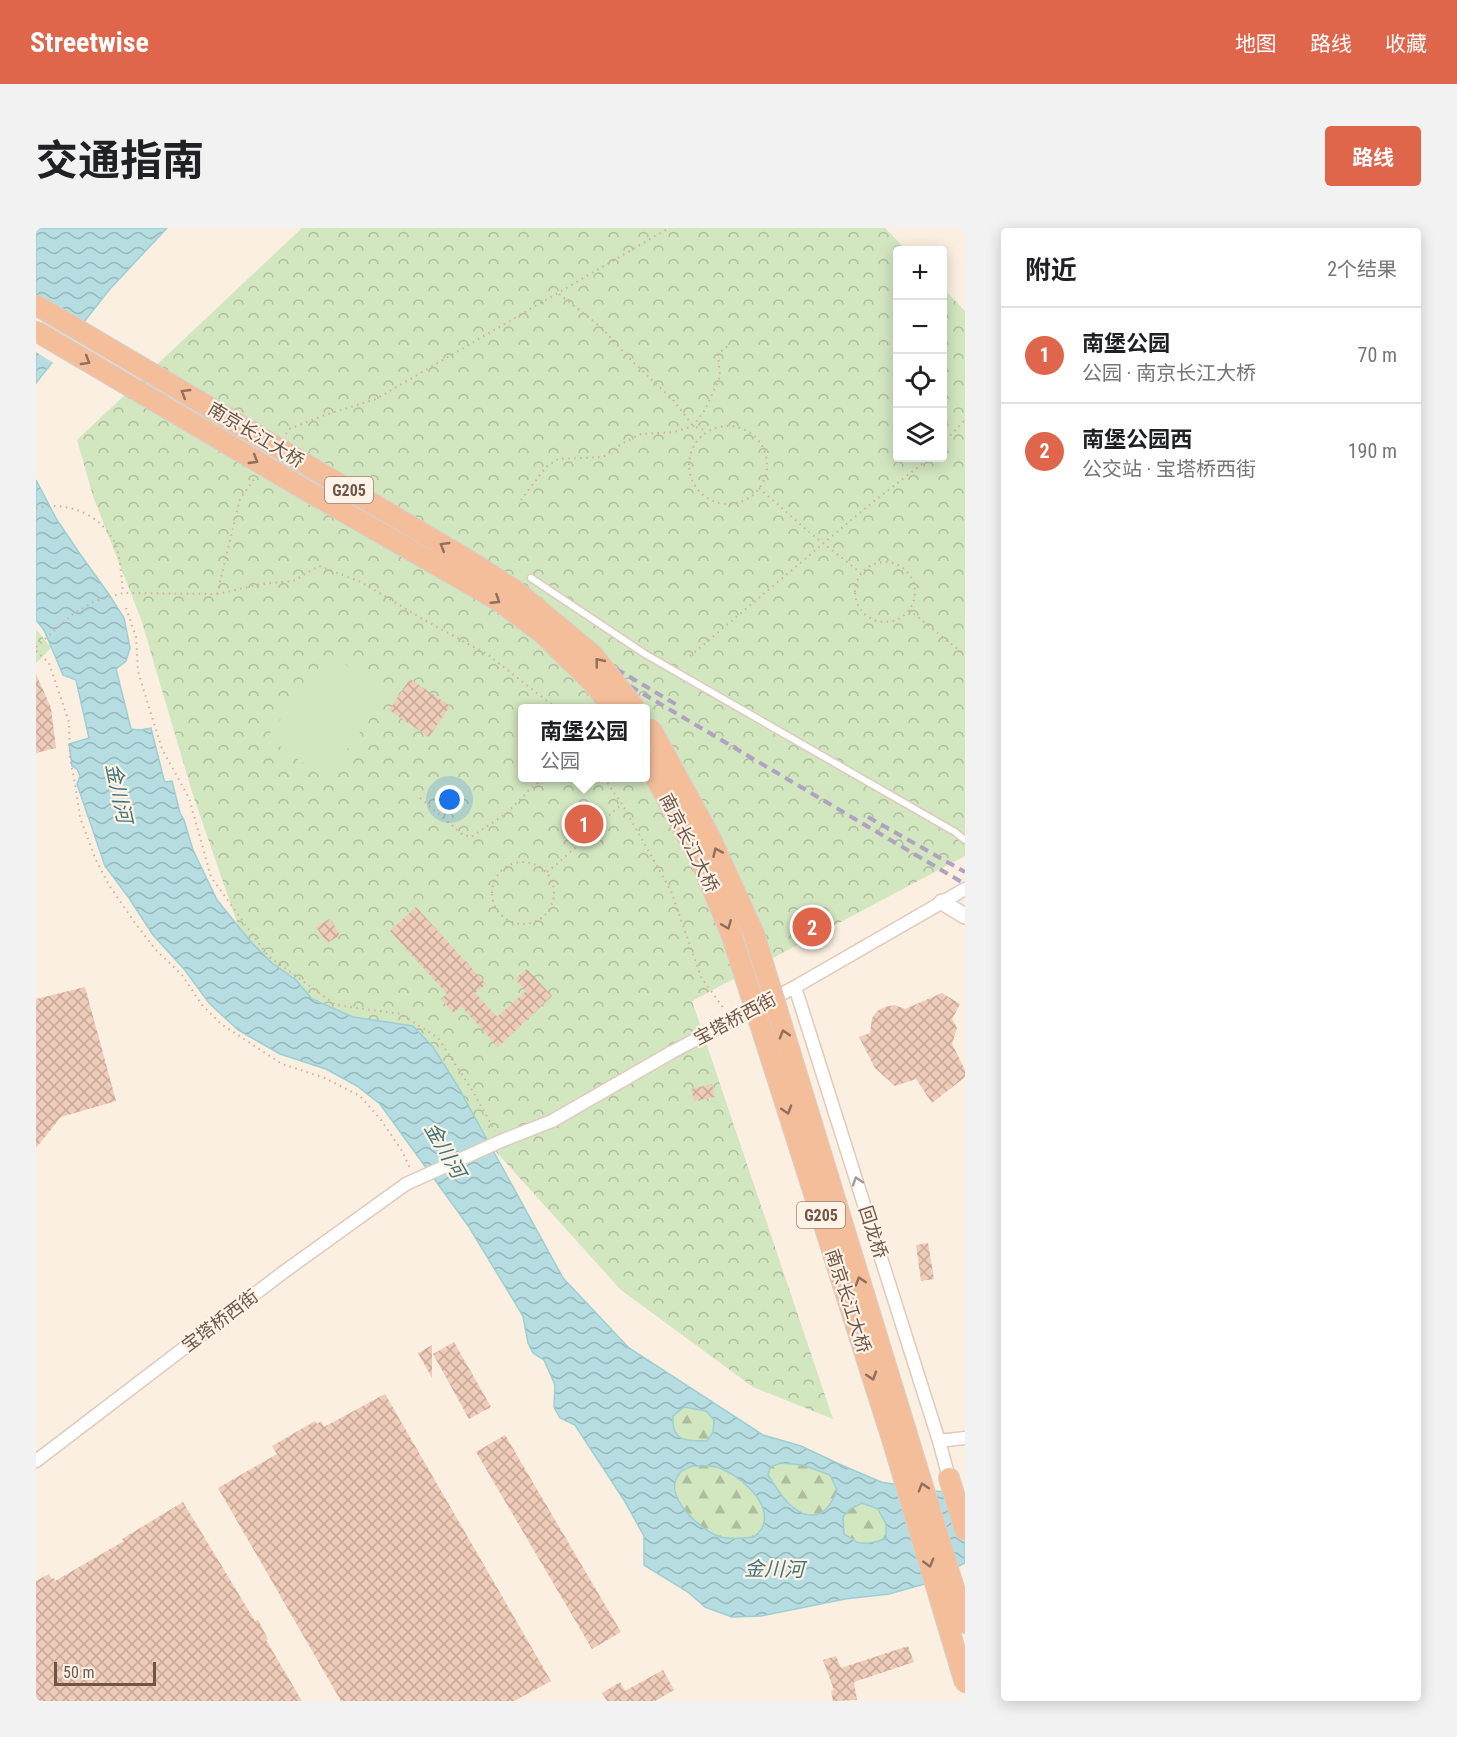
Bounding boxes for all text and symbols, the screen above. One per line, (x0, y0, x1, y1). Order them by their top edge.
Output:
text: Streetwise (30, 26, 149, 59)
text: 地图 (1235, 32, 1277, 56)
text: 路线 (1310, 32, 1352, 56)
text: 收藏 (1385, 32, 1427, 56)
button: 路线 (1325, 126, 1421, 186)
text: 交通指南 (36, 136, 204, 185)
map controls (893, 246, 947, 462)
button: + (893, 246, 947, 300)
text: 附近 (1025, 255, 1077, 285)
text: 2个结果 (1327, 257, 1397, 281)
button: − (893, 300, 947, 354)
text: 南堡公园 (1082, 331, 1170, 356)
text: 1 (1039, 343, 1050, 367)
text: 70 m (1358, 343, 1397, 367)
one-way arrow (80, 354, 90, 365)
button: locate (893, 354, 947, 408)
text: 公园 · 南京长江大桥 (1082, 361, 1256, 385)
one-way arrow (181, 389, 192, 401)
street label: 南京长江大桥 (205, 398, 308, 471)
button: layers (893, 408, 947, 462)
text: 南堡公园西 (1082, 427, 1192, 452)
text: 2 (1039, 439, 1050, 463)
text: 190 m (1348, 439, 1397, 463)
one-way arrow (248, 453, 258, 464)
text: 公交站 · 宝塔桥西街 (1082, 457, 1256, 481)
road number: G205 (325, 477, 373, 503)
one-way arrow (440, 542, 450, 553)
one-way arrow (490, 592, 500, 604)
one-way arrow (596, 658, 607, 669)
popup (518, 704, 650, 782)
text: 南堡公园 (540, 719, 628, 744)
text: 公园 (540, 749, 580, 773)
water label: 金川河 (101, 761, 138, 829)
your location (435, 785, 464, 814)
street label: 南京长江大桥 (656, 790, 723, 896)
pin: 1 (564, 802, 604, 846)
one-way arrow (712, 847, 724, 858)
pin: 2 (792, 904, 832, 950)
one-way arrow (720, 918, 732, 929)
street label: 宝塔桥西街 (690, 988, 779, 1049)
one-way arrow (779, 1029, 792, 1040)
one-way arrow (780, 1104, 793, 1115)
water label: 金川河 (420, 1118, 472, 1185)
one-way arrow (851, 1176, 864, 1187)
road number: G205 (797, 1202, 845, 1228)
street label: 回龙桥 (855, 1203, 892, 1261)
street label: 南京长江大桥 (822, 1246, 875, 1355)
one-way arrow (855, 1276, 867, 1287)
street label: 宝塔桥西街 (177, 1285, 262, 1356)
one-way arrow (865, 1370, 877, 1381)
one-way arrow (918, 1482, 930, 1493)
water label: 金川河 (744, 1556, 808, 1582)
one-way arrow (922, 1557, 934, 1567)
scale bar (54, 1659, 156, 1686)
text: 50 m (63, 1663, 95, 1682)

